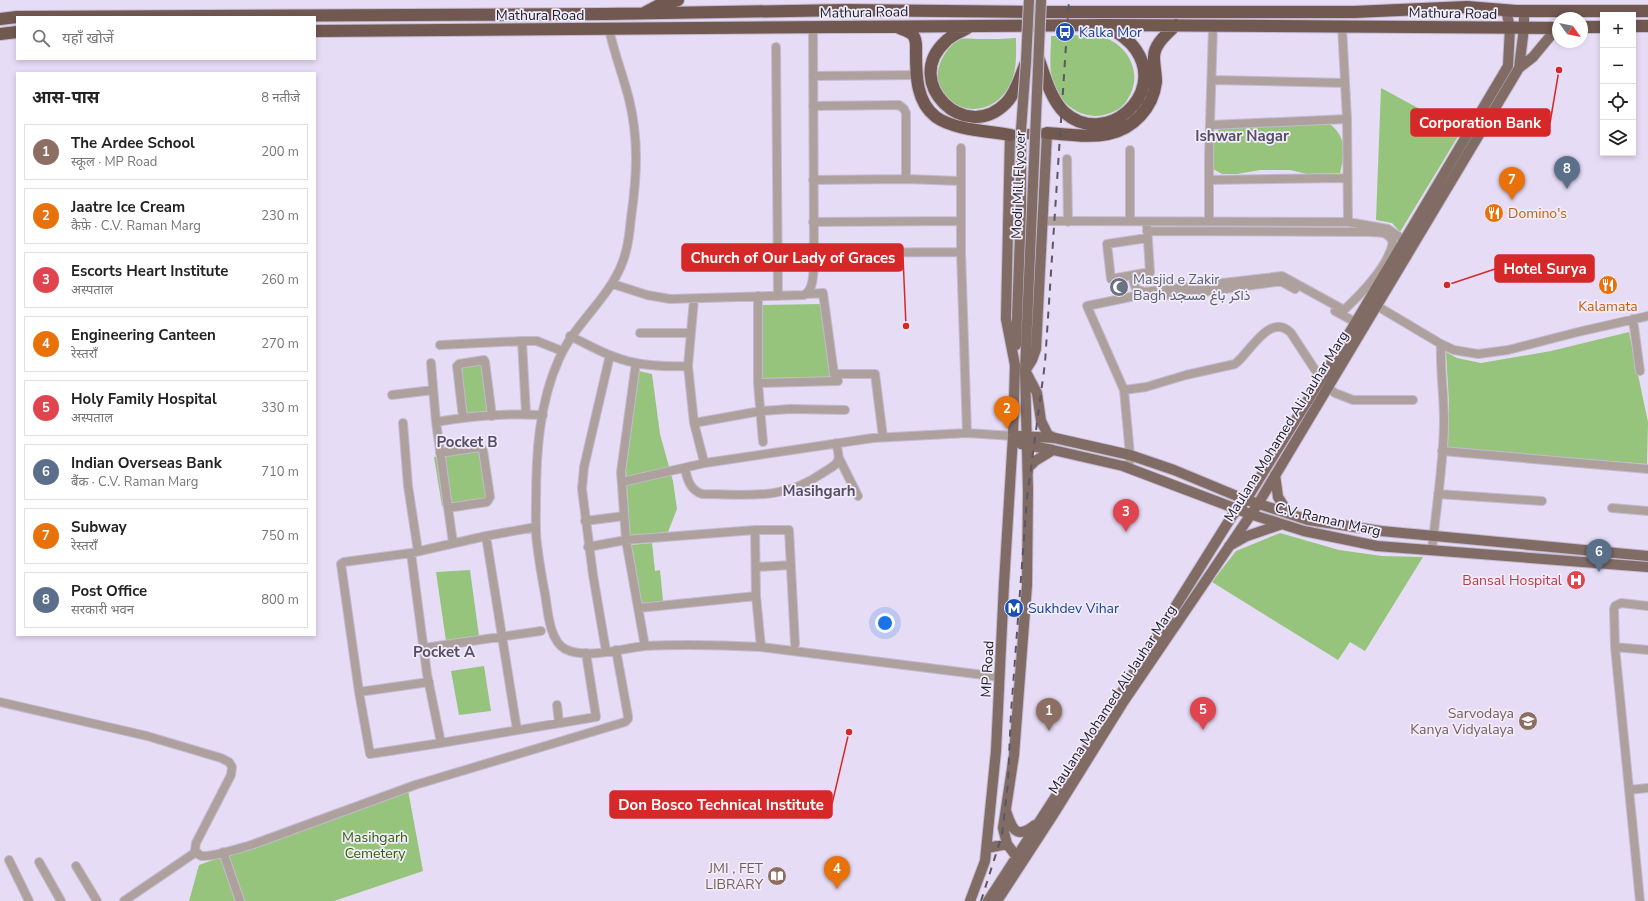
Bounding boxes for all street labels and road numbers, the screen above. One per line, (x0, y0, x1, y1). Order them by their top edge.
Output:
street label: Mathura Road (820, 2, 908, 23)
street label: Mathura Road (1409, 3, 1497, 24)
street label: Mathura Road (496, 6, 584, 25)
street label: Modi Mill Flyover (1007, 131, 1030, 239)
street label: Maulana Mohamed Ali Jauhar Marg (1220, 327, 1353, 525)
street label: C.V. Raman Marg (1273, 498, 1383, 541)
street label: Maulana Mohamed Ali Jauhar Marg (1044, 601, 1181, 797)
street label: MP Road (977, 640, 998, 698)

